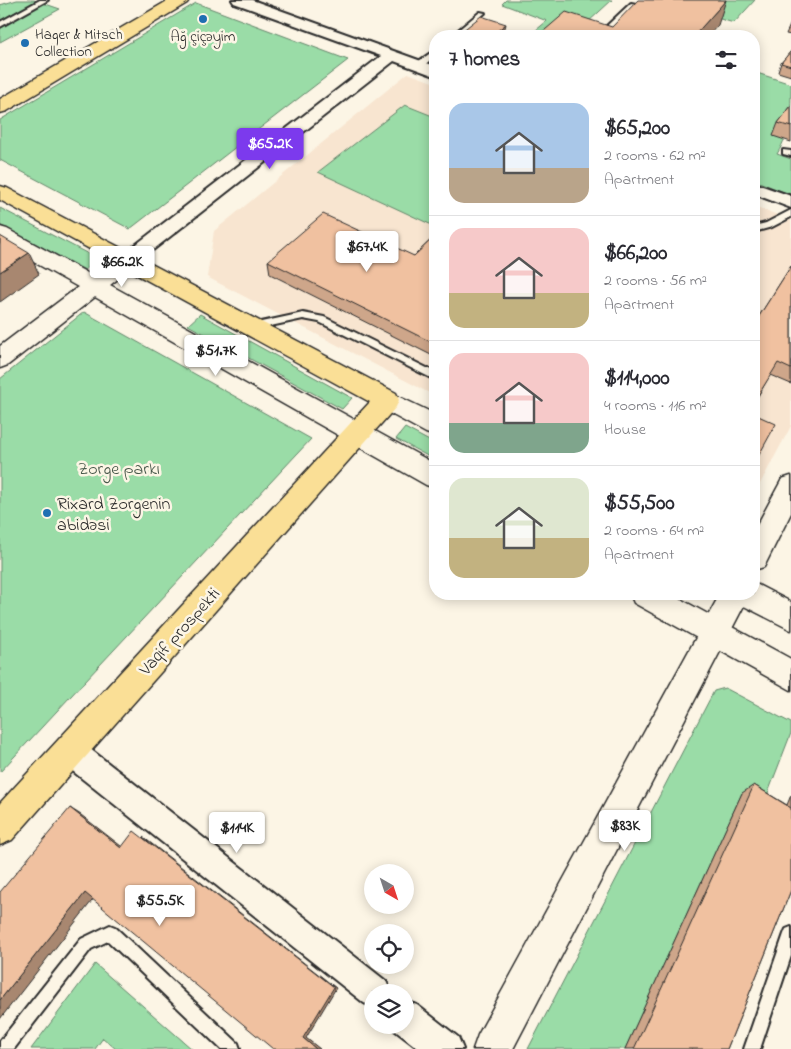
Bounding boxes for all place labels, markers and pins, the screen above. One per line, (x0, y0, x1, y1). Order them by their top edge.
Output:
marker: Ağ çiçəyim (197, 13, 209, 25)
place label: Hager & Mitsch Collection (35, 24, 123, 63)
place label: Ağ çiçəyim (171, 26, 236, 49)
marker: Hager & Mitsch Collection (19, 37, 31, 49)
pin: $65.2K (229, 128, 311, 170)
pin: $67.4K (326, 230, 408, 273)
pin: $66.2K (81, 246, 163, 288)
pin: $51.7K (175, 334, 257, 377)
place label: Rixard Zorgenin abidəsi (57, 492, 171, 539)
marker: Rixard Zorgenin abidəsi (41, 507, 53, 519)
pin: $83K (595, 810, 655, 852)
pin: $114K (202, 812, 272, 854)
pin: $55.5K (119, 884, 201, 927)

